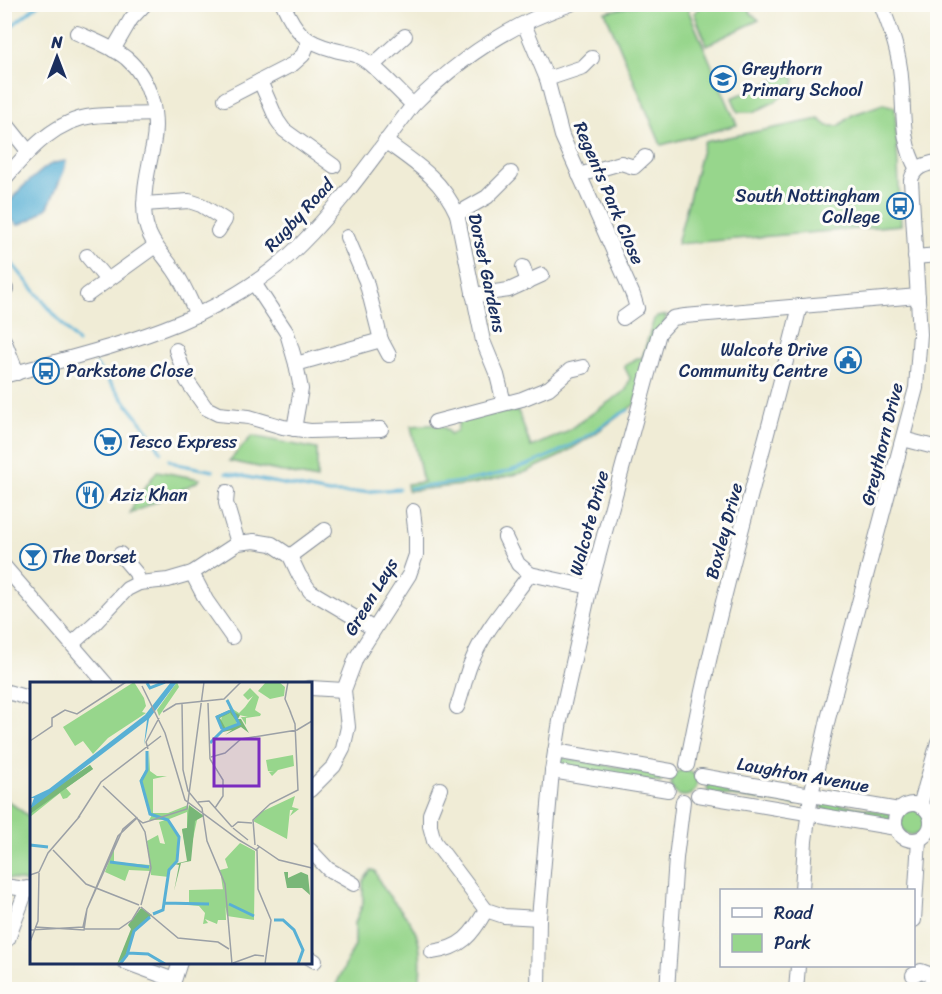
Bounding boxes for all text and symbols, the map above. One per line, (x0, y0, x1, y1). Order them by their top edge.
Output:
north arrow (27, 27, 87, 87)
text: N (50, 28, 63, 57)
place label: Greythorn Primary School (742, 53, 864, 106)
school or university icon: Greythorn Primary School (708, 64, 738, 94)
street label: Regents Park Close (564, 116, 654, 270)
street label: Rugby Road (256, 169, 343, 259)
place label: South Nottingham College (735, 180, 880, 233)
bus stop icon: South Nottingham College (885, 191, 915, 221)
street label: Dorset Gardens (459, 210, 515, 336)
place label: Walcote Drive Community Centre (679, 334, 828, 387)
public building icon: Walcote Drive Community Centre (833, 345, 863, 375)
place label: Parkstone Close (66, 355, 193, 387)
bus stop icon: Parkstone Close (31, 356, 61, 386)
street label: Greythorn Drive (851, 379, 913, 509)
place label: Tesco Express (128, 426, 238, 458)
supermarket icon: Tesco Express (93, 427, 123, 457)
street label: Walcote Drive (560, 467, 618, 579)
place label: Aziz Khan (109, 479, 188, 511)
street label: Boxley Drive (696, 479, 752, 583)
restaurant icon: Aziz Khan (75, 480, 105, 510)
place label: The Dorset (52, 541, 137, 573)
bar icon: The Dorset (18, 542, 48, 572)
street label: Green Leys (335, 551, 407, 642)
inset map (30, 682, 312, 964)
street label: Laughton Avenue (734, 748, 872, 802)
legend (720, 889, 915, 967)
text: Road (774, 897, 814, 929)
text: Park (774, 927, 811, 959)

